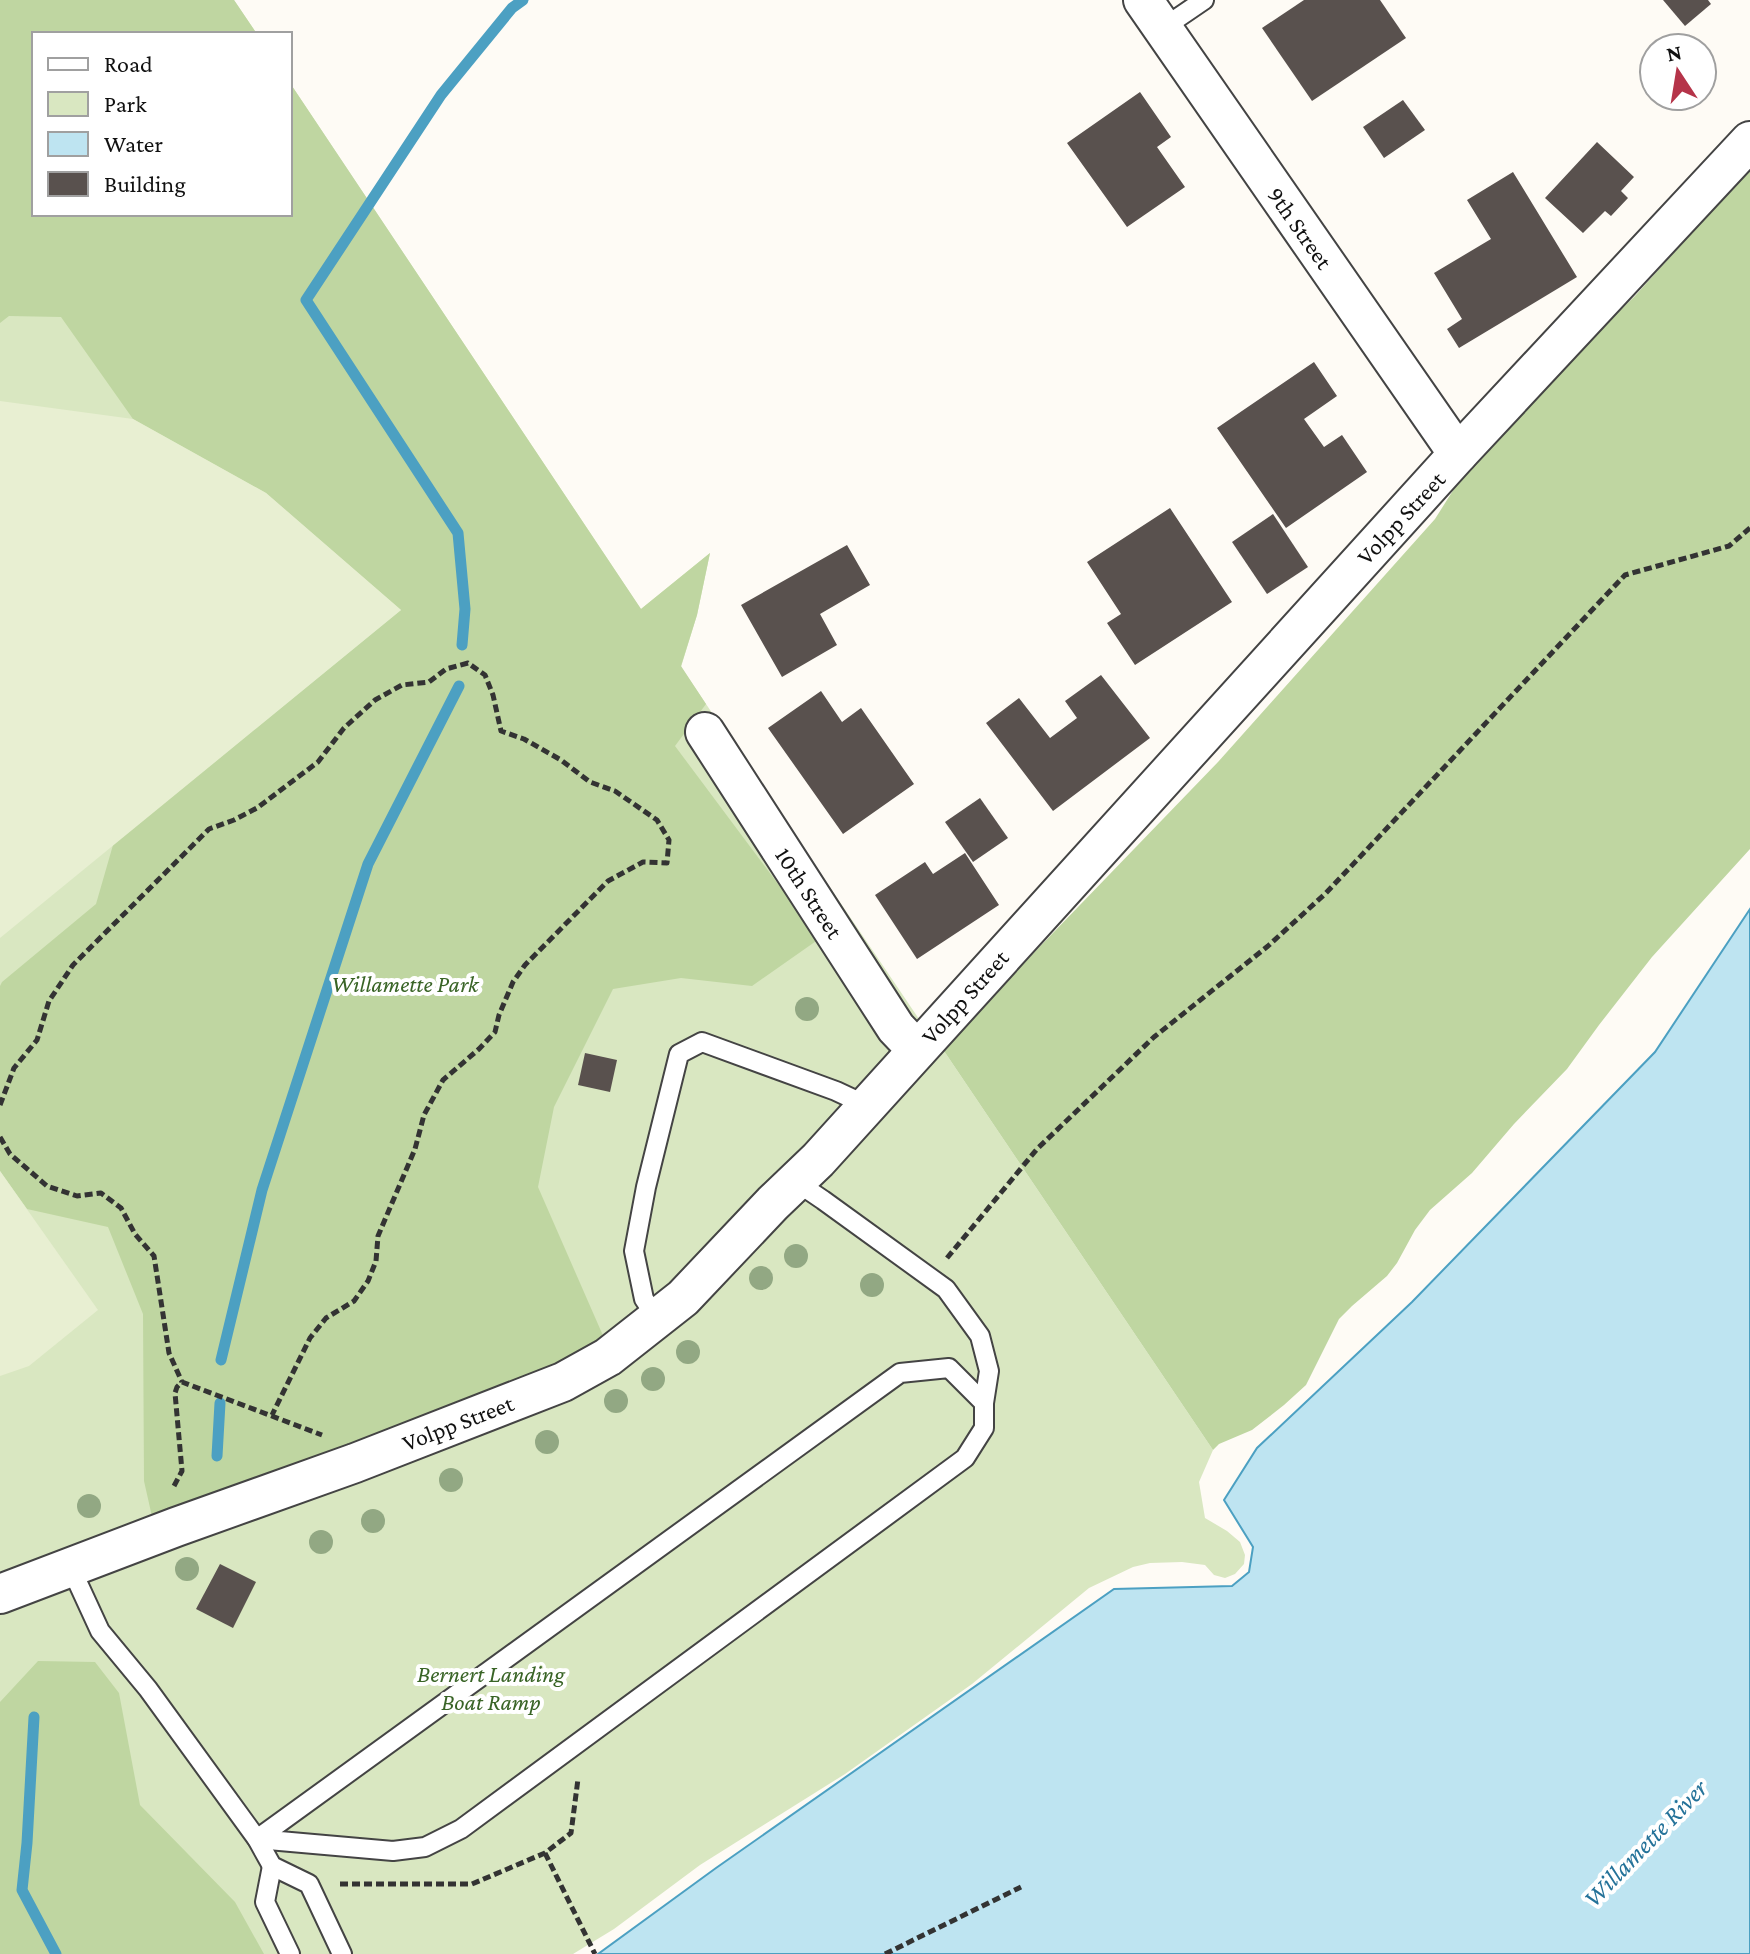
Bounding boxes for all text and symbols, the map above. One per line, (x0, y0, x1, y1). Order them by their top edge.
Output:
legend (32, 32, 292, 216)
north arrow (1638, 32, 1718, 112)
text: N (1664, 39, 1684, 67)
text: Road (104, 50, 153, 77)
text: Park (104, 90, 147, 117)
text: Water (104, 130, 163, 157)
text: Building (104, 170, 186, 197)
street label: 9th Street (1262, 182, 1339, 275)
street label: Volpp Street (1351, 465, 1451, 570)
street label: 10th Street (770, 842, 849, 944)
street label: Volpp Street (916, 943, 1014, 1049)
park label: Willamette Park (331, 970, 480, 997)
street label: Volpp Street (398, 1389, 518, 1456)
park label: Bernert Landing Boat Ramp (417, 1660, 566, 1715)
water label: Willamette River (1578, 1773, 1714, 1913)

